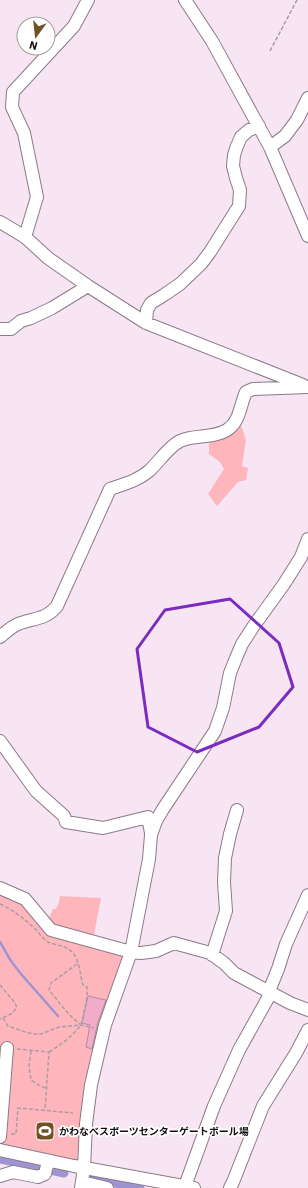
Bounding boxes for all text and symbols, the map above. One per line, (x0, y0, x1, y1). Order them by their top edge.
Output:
north arrow (16, 16, 56, 56)
text: N (28, 38, 39, 53)
sports icon: かわなべスポーツセンターゲートボール場 (34, 1120, 56, 1142)
place label: かわなべスポーツセンターゲートボール場 (59, 1125, 249, 1138)

